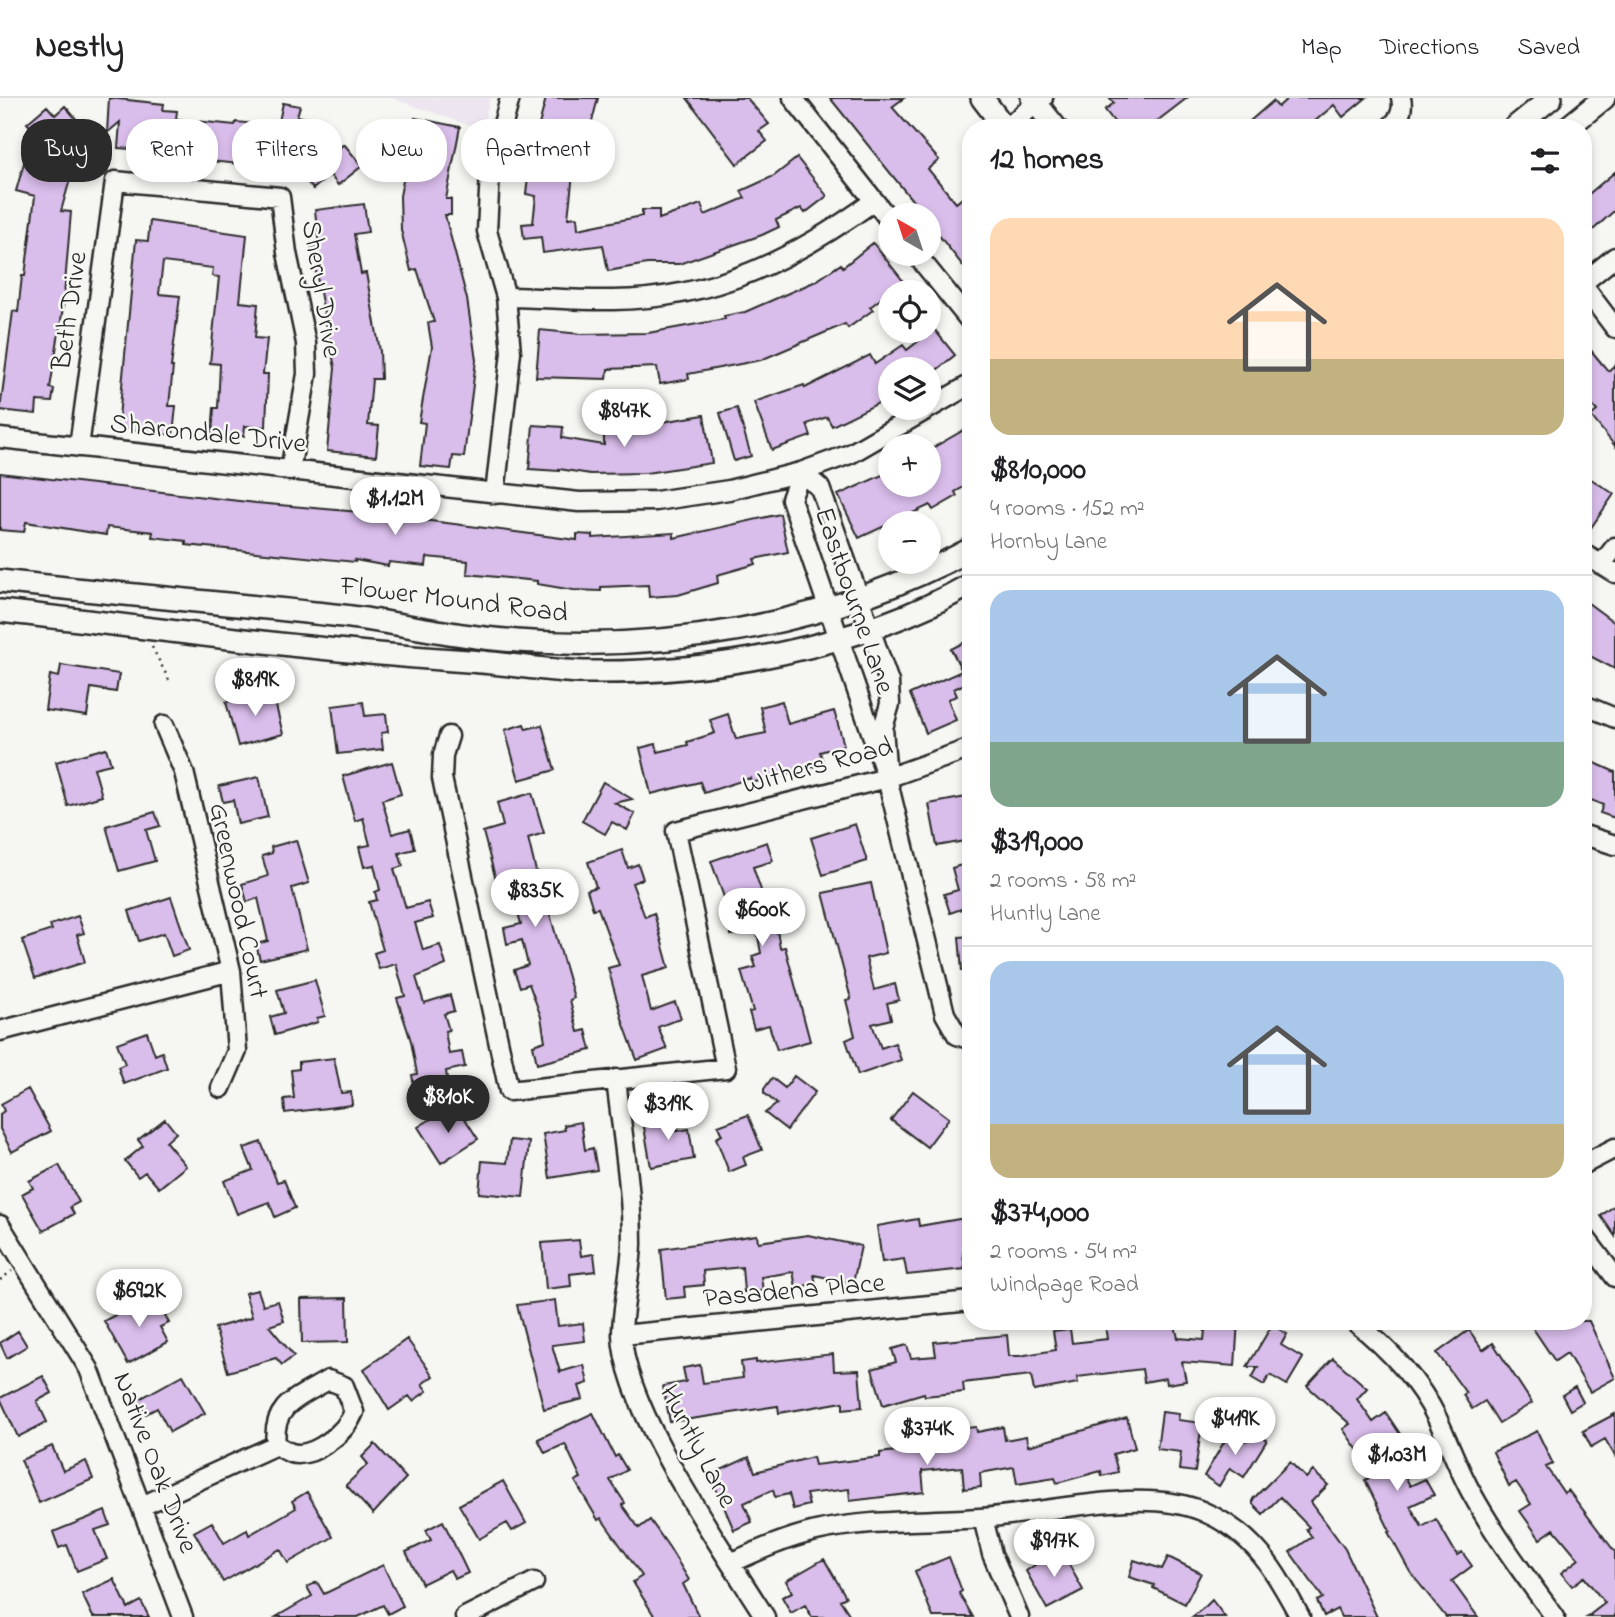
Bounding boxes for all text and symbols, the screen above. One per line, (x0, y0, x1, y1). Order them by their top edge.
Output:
text: Nestly (35, 24, 124, 72)
text: Map (1301, 31, 1342, 66)
text: Directions (1380, 31, 1479, 66)
text: Saved (1517, 31, 1580, 66)
chip: Buy (21, 119, 112, 182)
chip: Rent (126, 119, 218, 182)
chip: Filters (232, 119, 342, 182)
chip: New (356, 119, 447, 182)
chip: Apartment (461, 119, 615, 182)
text: 12 homes (990, 139, 1104, 183)
icon: filters (1526, 142, 1564, 180)
north arrow (878, 203, 942, 266)
map controls (878, 203, 941, 574)
street label: Sheryl Drive (289, 218, 351, 361)
street label: Beth Drive (42, 248, 100, 374)
icon: home (1214, 264, 1340, 390)
button: locate (878, 280, 941, 343)
button: layers (878, 357, 941, 420)
pin: $847K (575, 390, 673, 449)
text: $847K (598, 395, 650, 428)
street label: Sharondale Drive (108, 404, 309, 466)
button: + (878, 434, 941, 497)
text: $810,000 (990, 449, 1086, 493)
pin: $1.12M (338, 478, 452, 537)
text: $1.12M (366, 483, 424, 516)
text: 4 rooms · 152 m² (990, 493, 1145, 526)
street label: Eastbourne Lane (802, 502, 904, 700)
button: − (878, 511, 941, 574)
text: Hornby Lane (990, 526, 1107, 559)
street label: Flower Mound Road (337, 567, 570, 635)
icon: home (1214, 636, 1340, 762)
pin: $819K (206, 658, 304, 718)
text: $819K (231, 664, 279, 697)
street label: Withers Road (738, 727, 898, 807)
street label: Greenwood Court (196, 799, 278, 1003)
text: $319,000 (990, 821, 1083, 865)
text: 2 rooms · 58 m² (990, 865, 1136, 898)
pin: $835K (486, 870, 584, 929)
text: $835K (507, 875, 563, 908)
pin: $600K (713, 888, 811, 948)
text: $600K (734, 894, 790, 927)
text: Huntly Lane (990, 898, 1101, 931)
icon: home (1214, 1007, 1340, 1133)
pin: $810K (399, 1076, 497, 1135)
text: $810K (423, 1081, 473, 1114)
pin: $319K (619, 1082, 717, 1142)
text: $319K (644, 1088, 692, 1121)
text: $374,000 (990, 1192, 1089, 1236)
text: 2 rooms · 54 m² (990, 1236, 1137, 1269)
street label: Pasadena Place (701, 1264, 887, 1320)
text: Windpage Road (990, 1269, 1139, 1302)
pin: $692K (90, 1270, 188, 1329)
text: $692K (112, 1275, 166, 1308)
street label: Native Oak Drive (101, 1367, 208, 1560)
street label: Huntly Lane (647, 1378, 747, 1516)
pin: $419K (1186, 1398, 1284, 1457)
text: $419K (1211, 1403, 1259, 1436)
pin: $374K (878, 1408, 976, 1467)
text: $374K (900, 1413, 954, 1446)
pin: $1.03M (1340, 1434, 1454, 1493)
text: $1.03M (1367, 1439, 1427, 1472)
pin: $917K (1005, 1520, 1103, 1579)
text: $917K (1030, 1525, 1078, 1558)

